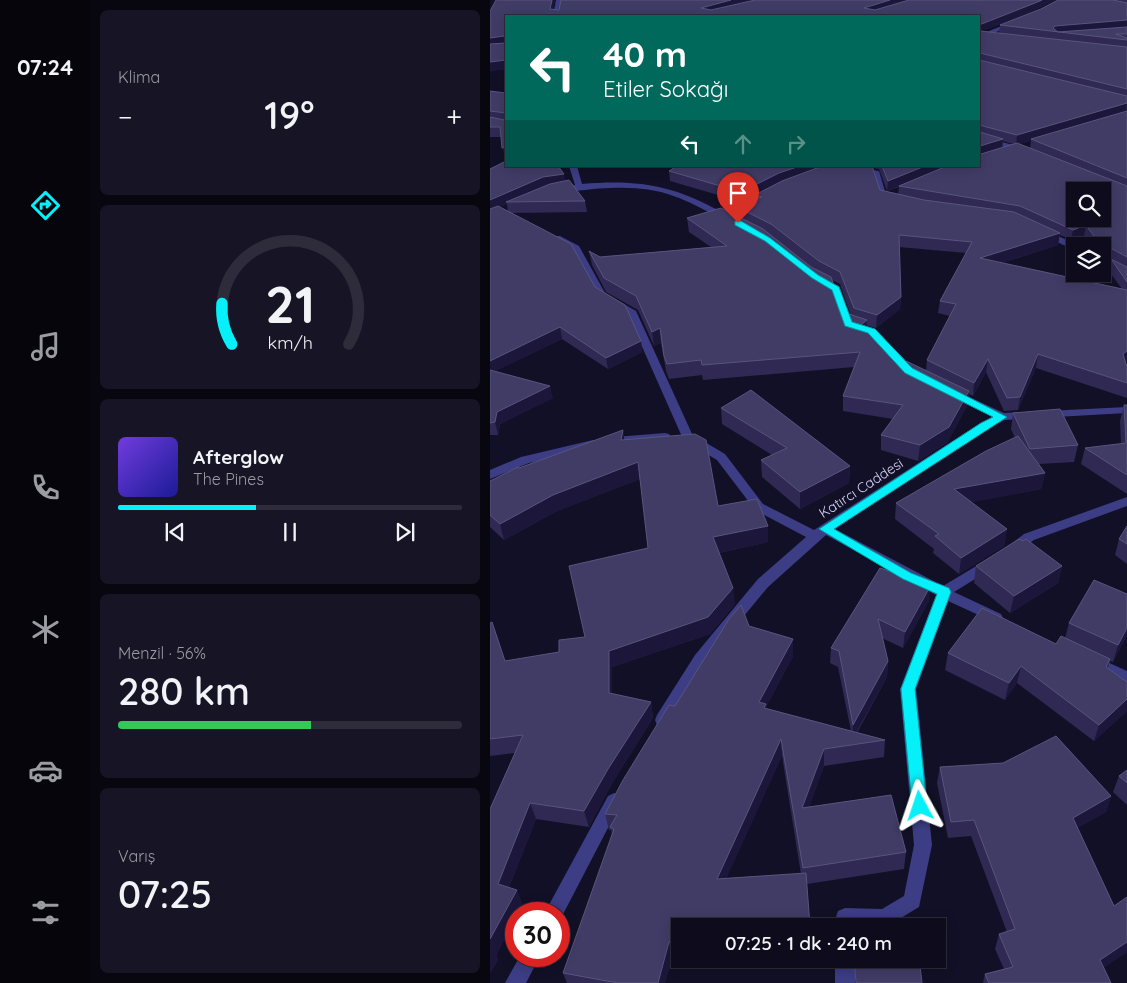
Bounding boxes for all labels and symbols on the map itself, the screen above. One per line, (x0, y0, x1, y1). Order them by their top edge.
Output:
pin (717, 172, 759, 223)
street label: Katırcı Caddesi (815, 454, 907, 522)
position arrow (893, 779, 945, 831)
speed limit sign: 30 (505, 902, 570, 967)

